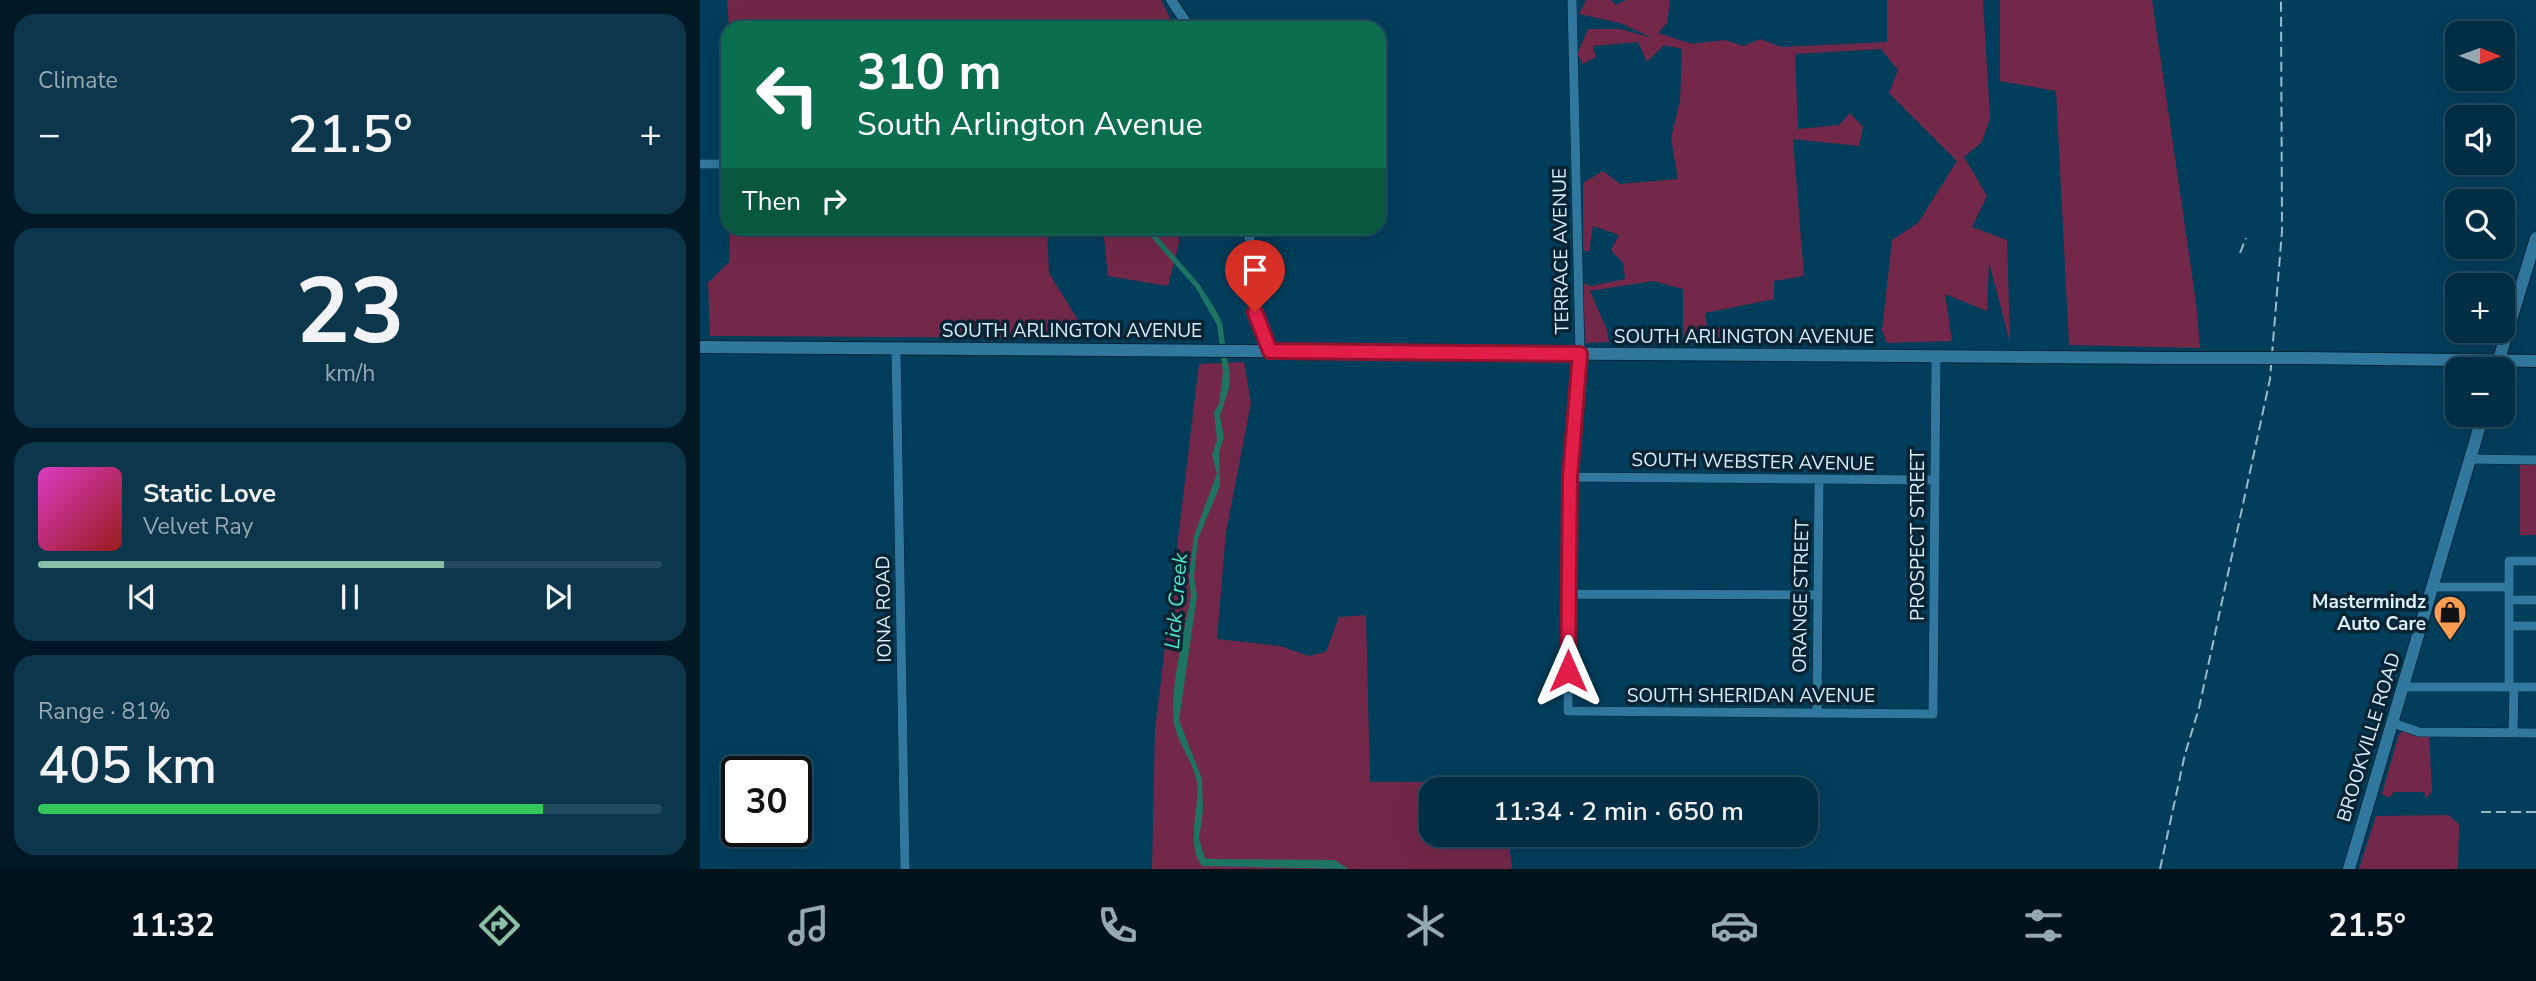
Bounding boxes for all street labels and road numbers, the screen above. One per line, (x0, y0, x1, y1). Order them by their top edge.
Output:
street label: TERRACE AVENUE (1547, 168, 1575, 334)
street label: SOUTH ARLINGTON AVENUE (942, 318, 1202, 344)
street label: SOUTH ARLINGTON AVENUE (1614, 324, 1874, 350)
street label: SOUTH WEBSTER AVENUE (1631, 447, 1875, 477)
street label: PROSPECT STREET (1905, 449, 1931, 621)
street label: ORANGE STREET (1787, 518, 1815, 673)
street label: IONA ROAD (870, 555, 898, 663)
street label: BROOKVILLE ROAD (2331, 650, 2407, 825)
street label: SOUTH SHERIDAN AVENUE (1627, 683, 1875, 709)

